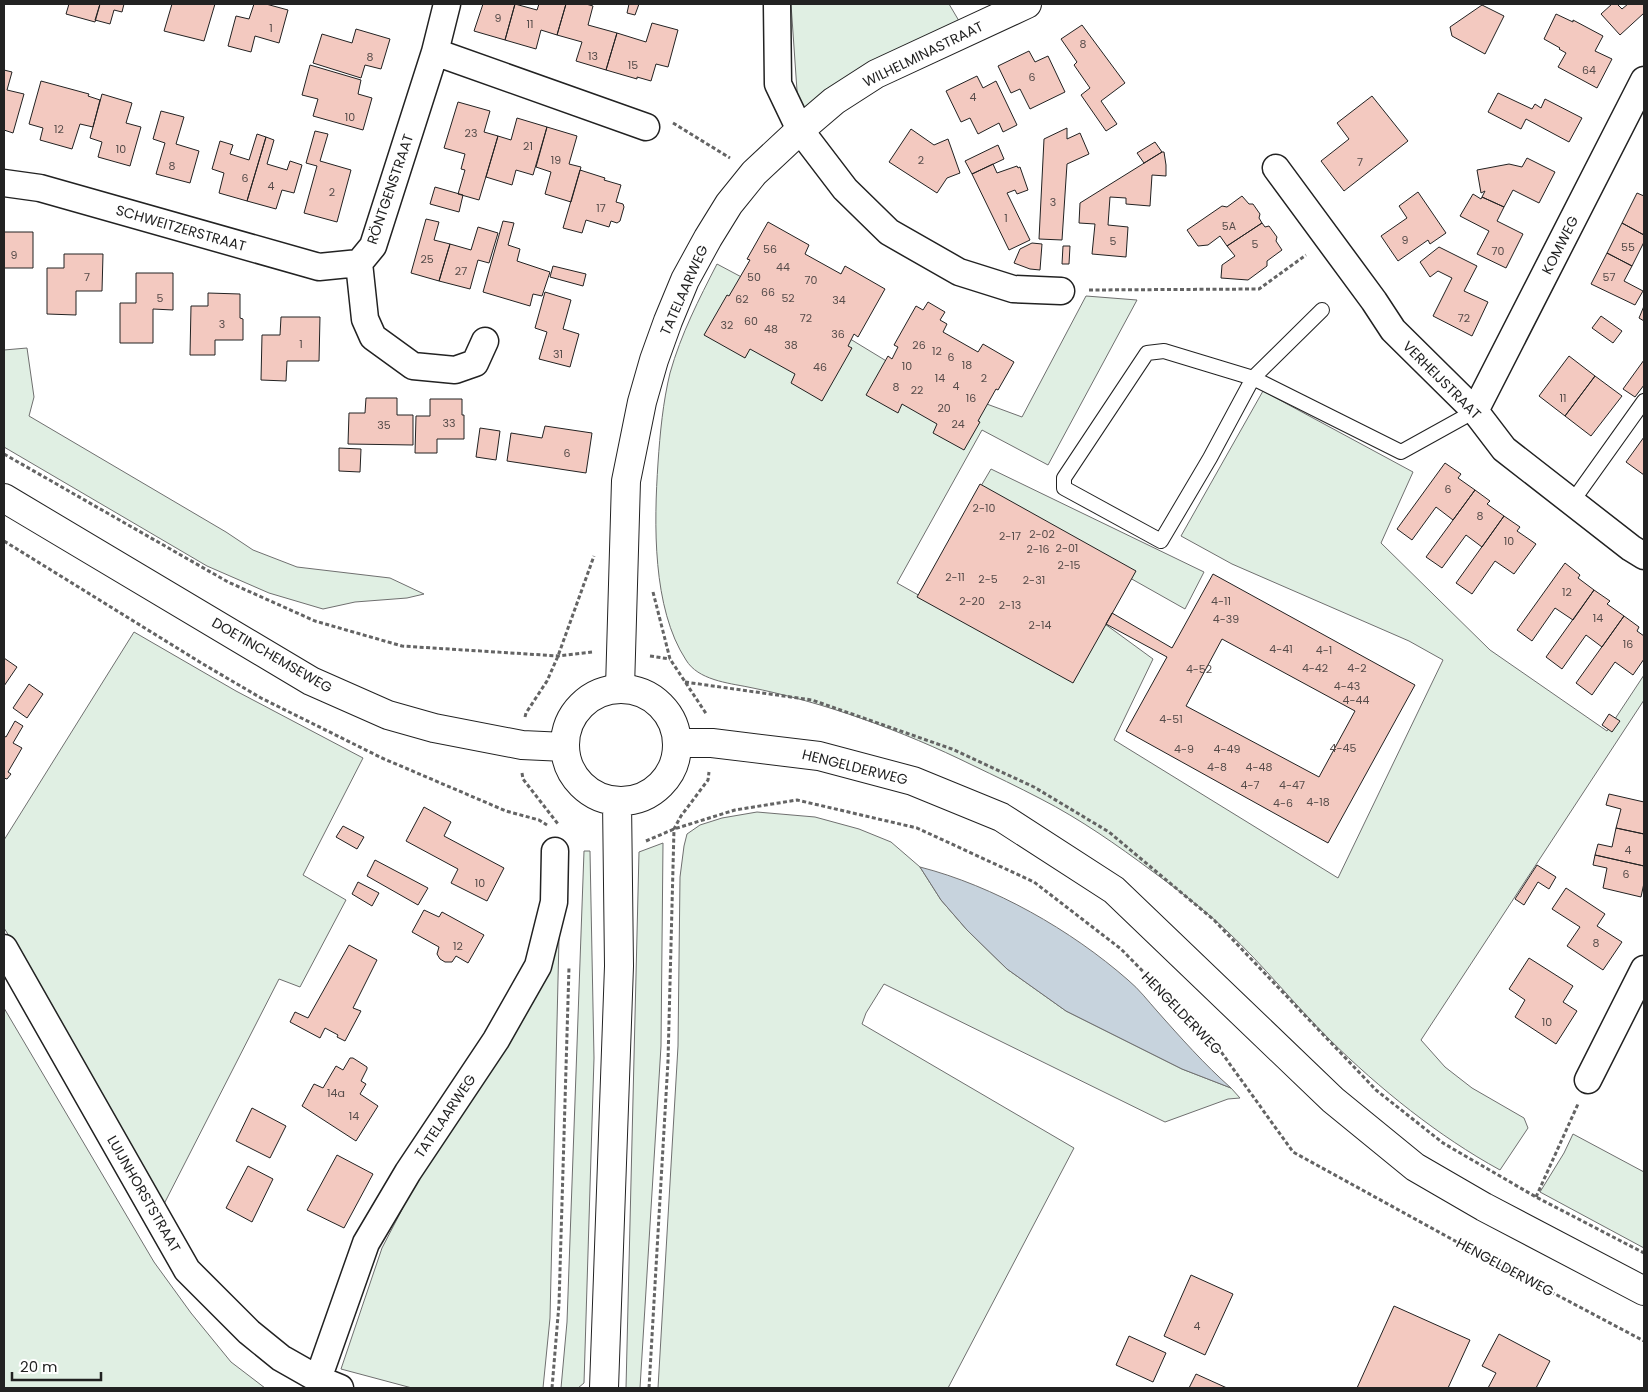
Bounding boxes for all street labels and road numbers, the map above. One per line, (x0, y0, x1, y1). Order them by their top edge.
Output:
street label: WILHELMINASTRAAT (859, 16, 987, 92)
street label: RÖNTGENSTRAAT (362, 131, 418, 247)
street label: SCHWEITZERSTRAAT (114, 200, 249, 256)
street label: KOMWEG (1537, 212, 1583, 278)
street label: TATELAARWEG (655, 242, 713, 338)
street label: VERHEIJSTRAAT (1398, 336, 1486, 424)
street label: DOETINCHEMSEWEG (208, 612, 336, 698)
street label: HENGELDERWEG (800, 744, 910, 790)
street label: HENGELDERWEG (1137, 967, 1227, 1059)
street label: TATELAARWEG (410, 1070, 480, 1162)
street label: LUIJNHORSTSTRAAT (102, 1132, 186, 1257)
street label: HENGELDERWEG (1453, 1233, 1558, 1301)

